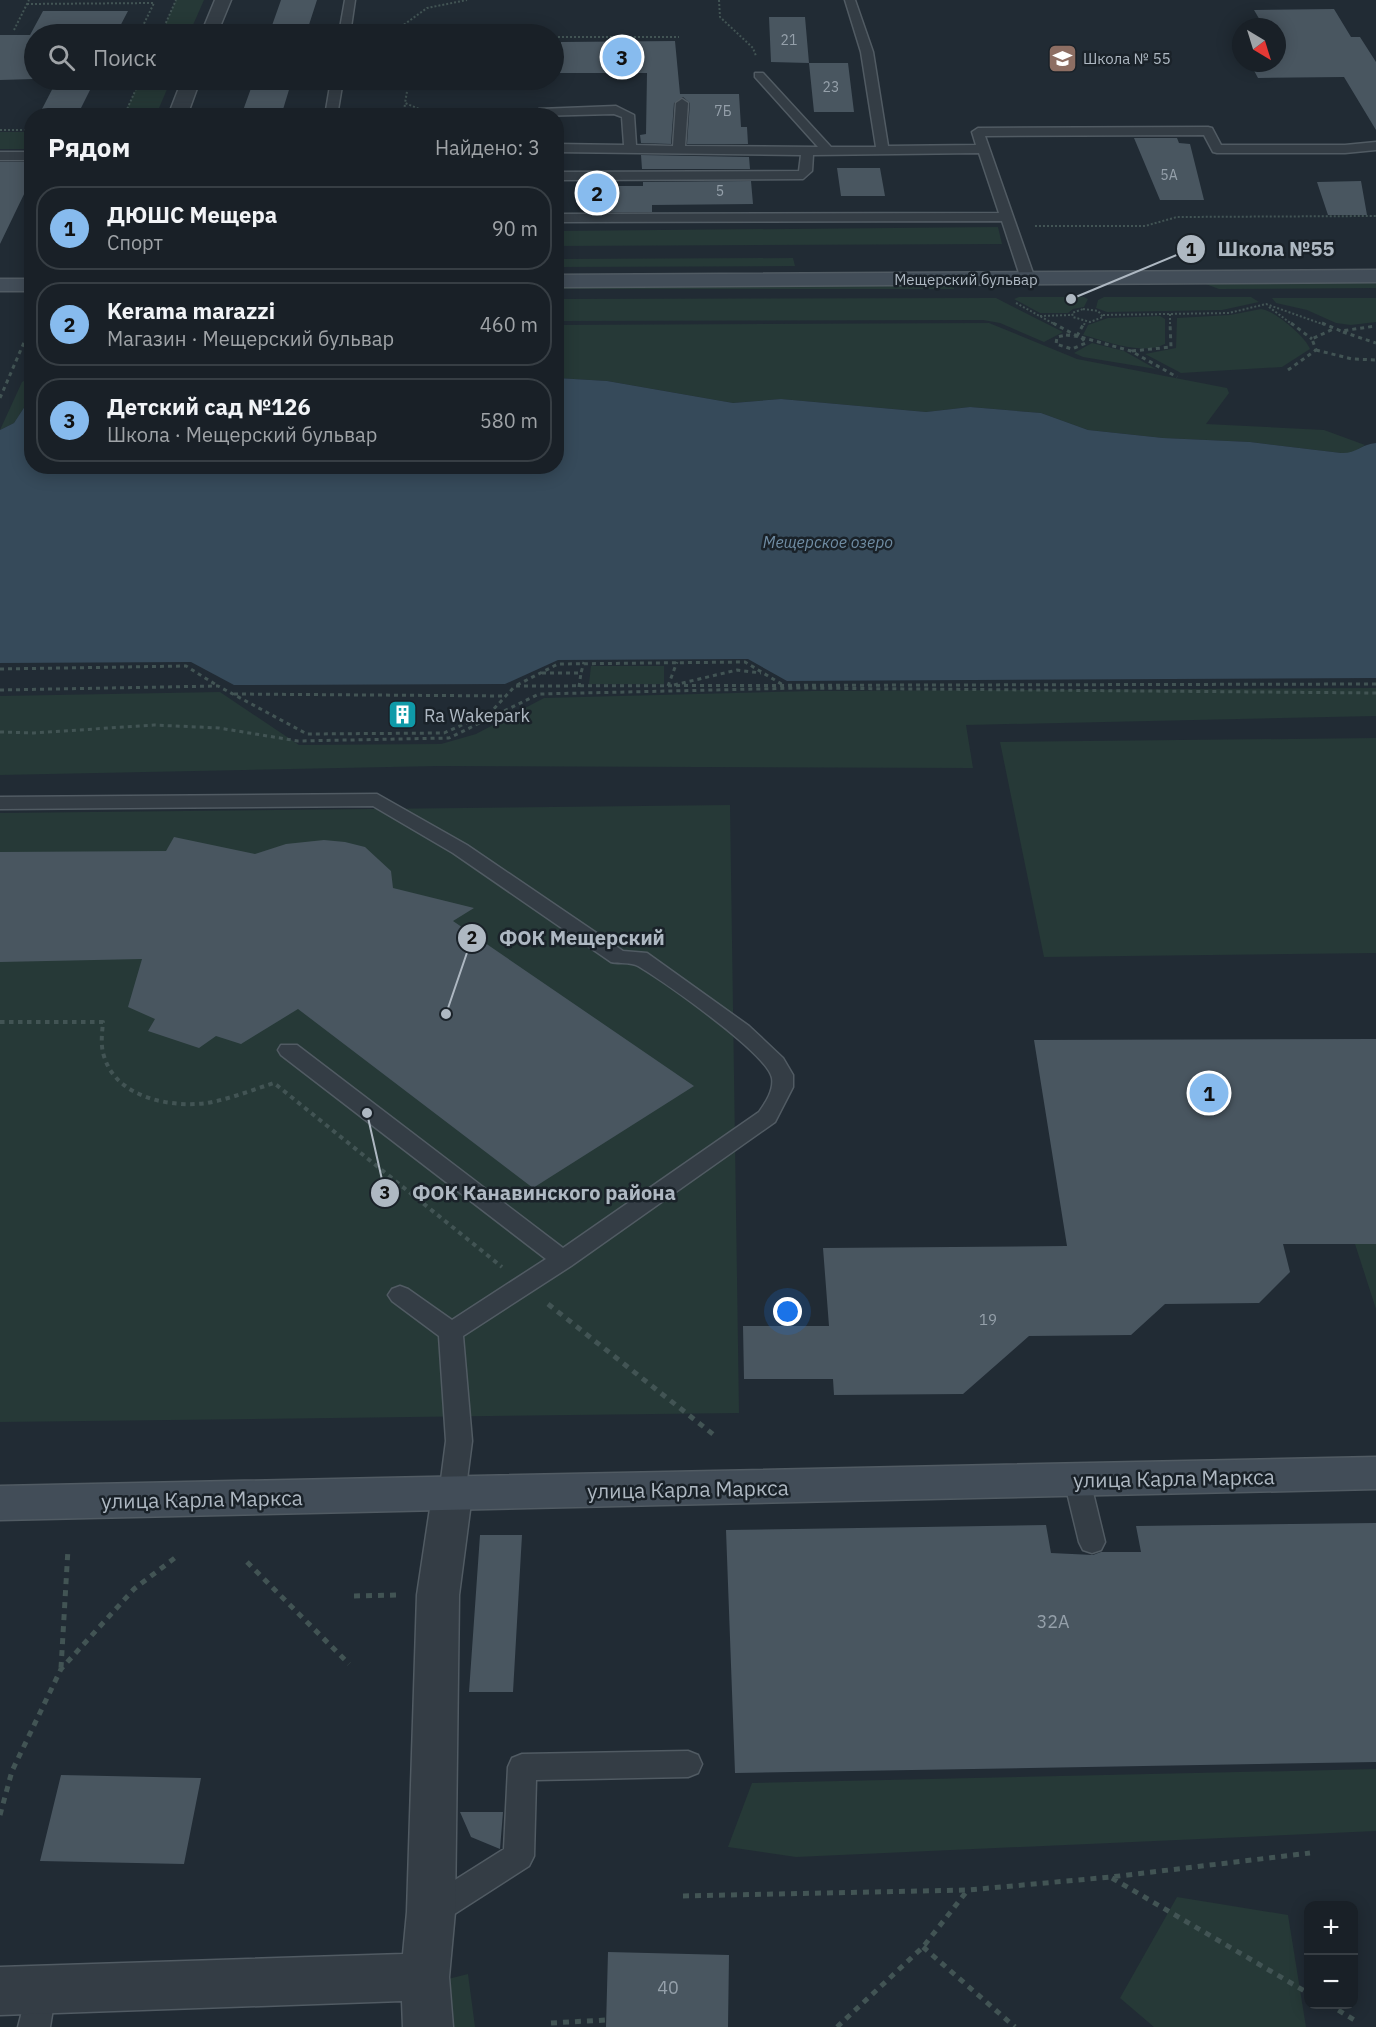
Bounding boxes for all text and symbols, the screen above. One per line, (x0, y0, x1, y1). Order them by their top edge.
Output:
north arrow (1232, 18, 1286, 72)
search box (24, 24, 564, 90)
house number: 21 (781, 31, 797, 49)
pin: 3 (602, 34, 642, 80)
icon: search (45, 41, 78, 74)
school or university icon: Школа № 55 (1046, 42, 1078, 74)
text: Поиск (93, 43, 157, 72)
place label: Школа № 55 (1083, 49, 1171, 68)
house number: 23 (823, 78, 839, 96)
house number: 7Б (714, 102, 732, 120)
text: Рядом (48, 130, 130, 164)
text: Найдено: 3 (435, 134, 540, 161)
house number: 5А (1160, 166, 1178, 184)
pin: 2 (578, 170, 616, 216)
house number: 5 (716, 182, 724, 200)
text: ДЮШС Мещера (107, 200, 277, 229)
text: 1 (64, 215, 76, 242)
text: 90 m (492, 215, 538, 242)
text: Спорт (107, 229, 163, 256)
callout: Школа №55 (1176, 230, 1347, 268)
text: Школа №55 (1218, 235, 1334, 262)
text: 1 (1186, 238, 1197, 261)
street label: Мещерский бульвар (894, 270, 1038, 289)
text: Kerama marazzi (107, 296, 275, 325)
text: 2 (64, 311, 76, 338)
text: 460 m (480, 311, 538, 338)
text: Магазин · Мещерский бульвар (107, 325, 394, 352)
text: Детский сад №126 (107, 392, 311, 421)
text: 3 (64, 407, 76, 434)
text: 580 m (480, 407, 538, 434)
text: Школа · Мещерский бульвар (107, 421, 377, 448)
water label: Мещерское озеро (763, 532, 893, 552)
building icon: Ra Wakepark (387, 699, 419, 731)
place label: Ra Wakepark (424, 704, 530, 727)
callout: ФОК Мещерский (457, 919, 677, 957)
text: ФОК Мещерский (499, 924, 665, 951)
text: 2 (467, 926, 477, 949)
pin: 1 (1190, 1070, 1228, 1116)
callout: ФОК Канавинского района (370, 1174, 688, 1212)
text: ФОК Канавинского района (412, 1179, 676, 1206)
text: 3 (380, 1181, 390, 1204)
your location (773, 1297, 802, 1326)
house number: 19 (979, 1310, 997, 1329)
street label: улица Карла Маркса (1073, 1462, 1275, 1494)
street label: улица Карла Маркса (587, 1473, 789, 1505)
street label: улица Карла Маркса (101, 1483, 303, 1515)
house number: 32А (1036, 1610, 1070, 1633)
map controls (1304, 1901, 1358, 2009)
button: + (1304, 1901, 1358, 1955)
button: − (1304, 1955, 1358, 2009)
house number: 40 (657, 1976, 679, 1999)

